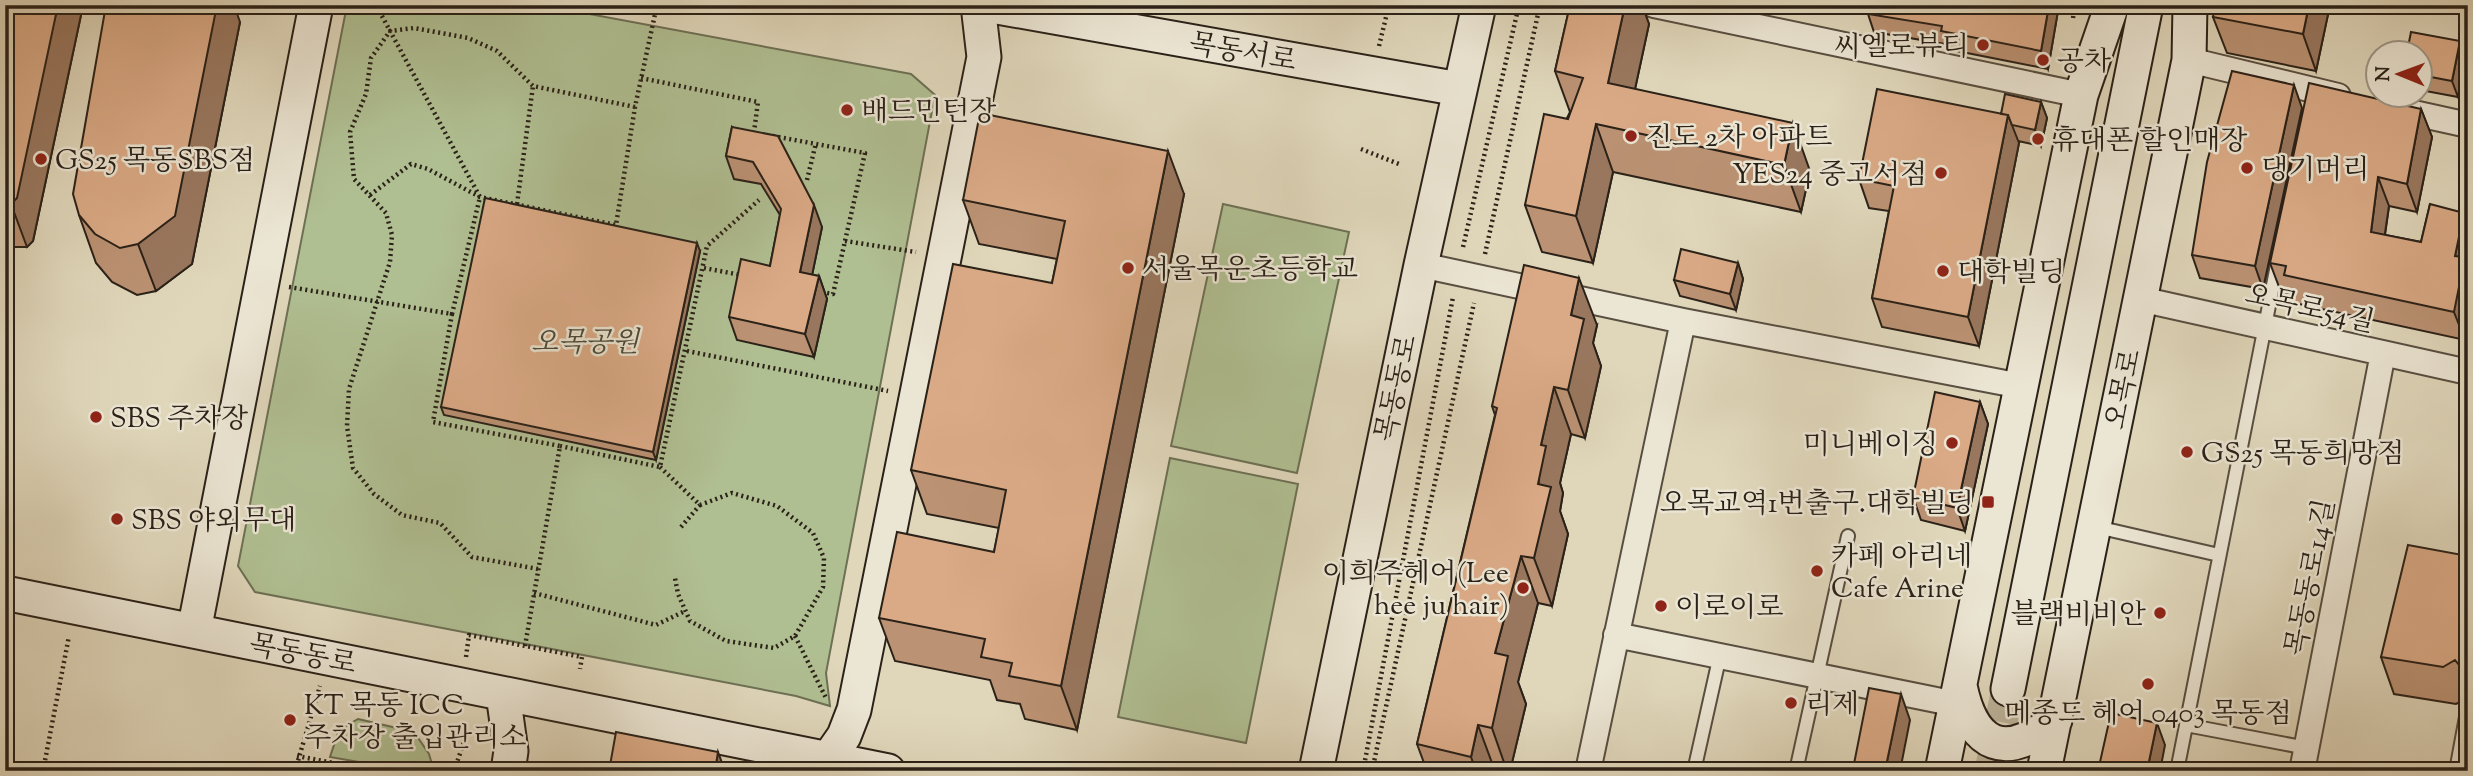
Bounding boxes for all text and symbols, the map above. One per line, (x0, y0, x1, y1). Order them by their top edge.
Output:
street label: 목동서로 (1186, 25, 1299, 83)
place label: 씨엘로뷰티 (1834, 28, 1969, 68)
marker: 씨엘로뷰티 (1975, 37, 1991, 53)
north arrow (2364, 38, 2434, 108)
place label: 공차 (2057, 43, 2111, 83)
marker: 공차 (2035, 52, 2051, 68)
text: N (2371, 66, 2398, 82)
place label: 배드민턴장 (861, 93, 996, 133)
marker: 배드민턴장 (839, 102, 855, 118)
place label: 진도 2차 아파트 (1645, 119, 1832, 159)
place label: 휴대폰 할인매장 (2052, 122, 2247, 162)
marker: 진도 2차 아파트 (1623, 128, 1639, 144)
marker: 휴대폰 할인매장 (2030, 131, 2046, 147)
place label: GS25 목동SBS점 (55, 142, 255, 182)
marker: GS25 목동SBS점 (33, 151, 49, 167)
place label: 댕기머리 (2261, 151, 2369, 191)
place label: YES24 중고서점 (1732, 156, 1927, 196)
marker: 댕기머리 (2239, 160, 2255, 176)
marker: YES24 중고서점 (1933, 165, 1949, 181)
place label: 서울목운초등학교 (1142, 251, 1358, 291)
place label: 대학빌딩 (1957, 254, 2065, 294)
marker: 서울목운초등학교 (1120, 260, 1136, 276)
marker: 대학빌딩 (1935, 263, 1951, 279)
street label: 오목로54길 (2241, 276, 2378, 344)
park label: 오목공원 (531, 324, 641, 364)
street label: 목동동로 (1367, 332, 1429, 446)
street label: 오목로 (2097, 346, 2153, 433)
place label: SBS 주차장 (110, 400, 248, 440)
marker: SBS 주차장 (88, 409, 104, 425)
place label: 미니베이징 (1803, 426, 1938, 466)
marker: 미니베이징 (1944, 435, 1960, 451)
place label: GS25 목동희망점 (2201, 435, 2404, 475)
marker: GS25 목동희망점 (2179, 444, 2195, 460)
place label: 오목교역1번출구.대학빌딩 (1660, 485, 1974, 525)
marker: 오목교역1번출구.대학빌딩 (1980, 494, 1996, 510)
street label: 목동동로14길 (2277, 496, 2347, 659)
place label: SBS 야외무대 (131, 502, 296, 542)
marker: SBS 야외무대 (109, 511, 125, 527)
place label: 카페 아리네 Cafe Arine (1831, 538, 1972, 610)
place label: 이희주헤어(Lee hee ju hair) (1322, 555, 1509, 627)
marker: 카페 아리네 Cafe Arine (1809, 563, 1825, 579)
marker: 이희주헤어(Lee hee ju hair) (1515, 580, 1531, 596)
place label: 이로이로 (1675, 589, 1783, 629)
place label: 블랙비비안 (2011, 596, 2146, 636)
marker: 이로이로 (1653, 598, 1669, 614)
marker: 블랙비비안 (2152, 605, 2168, 621)
street label: 목동동로 (246, 626, 359, 686)
marker: 메종드 헤어 0403 목동점 (2140, 676, 2156, 692)
place label: 리제 (1805, 686, 1859, 726)
place label: KT 목동 ICC 주차장 출입관리소 (304, 687, 526, 759)
marker: 리제 (1783, 695, 1799, 711)
place label: 메종드 헤어 0403 목동점 (2004, 695, 2292, 735)
marker: KT 목동 ICC 주차장 출입관리소 (282, 712, 298, 728)

